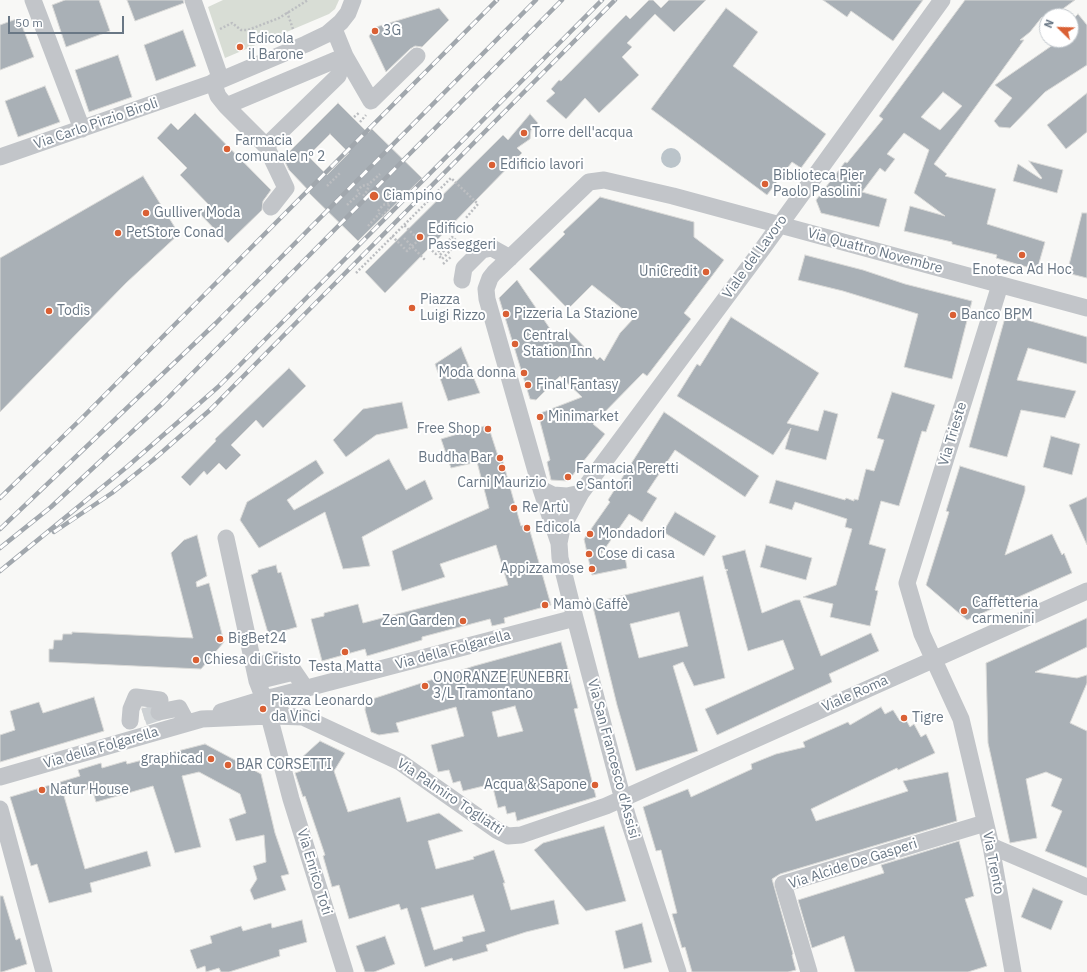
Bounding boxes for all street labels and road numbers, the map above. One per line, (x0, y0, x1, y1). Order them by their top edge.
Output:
street label: Via Carlo Pirzio Biroli (32, 95, 160, 153)
street label: Viale del Lavoro (719, 212, 791, 302)
street label: Via Quattro Novembre (806, 225, 944, 277)
street label: Via Trieste (935, 400, 971, 468)
street label: Via della Folgarella (394, 627, 512, 673)
street label: Viale Roma (819, 672, 891, 716)
street label: Via San Francesco d'Assisi (584, 677, 642, 841)
street label: Via della Folgarella (42, 724, 160, 772)
street label: Via Palmiro Togliatti (394, 755, 506, 839)
street label: Via Enrico Toti (293, 827, 335, 917)
street label: Via Trento (979, 830, 1007, 896)
street label: Via Alcide De Gasperi (787, 835, 919, 893)

